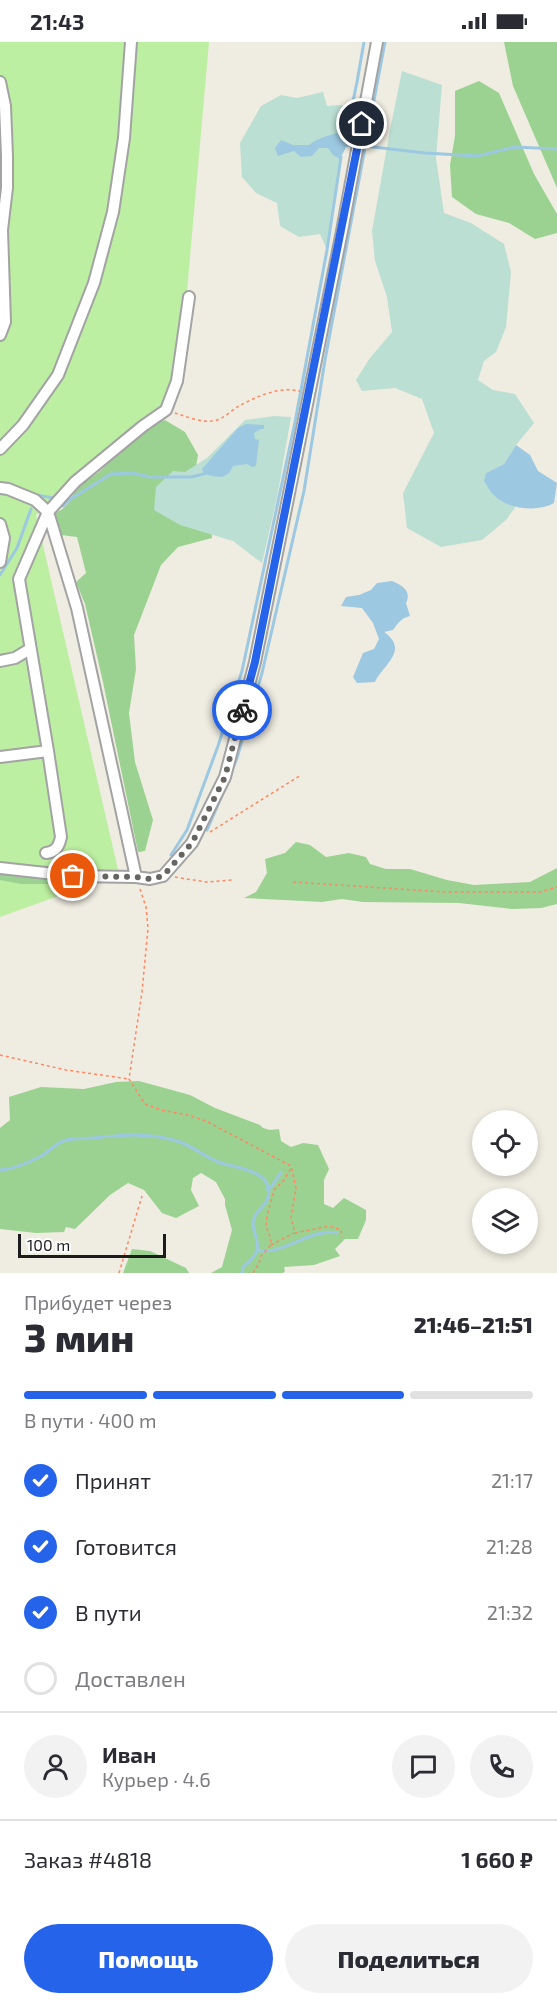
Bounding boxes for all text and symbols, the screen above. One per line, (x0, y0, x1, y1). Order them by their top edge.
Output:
text: 21:43 (30, 8, 84, 34)
pin (336, 98, 387, 149)
icon: home (345, 107, 378, 140)
courier (212, 680, 272, 740)
icon: bike (226, 694, 259, 727)
pin (47, 850, 98, 901)
icon: bag (56, 859, 89, 892)
map controls (472, 1110, 538, 1254)
button: locate (472, 1110, 538, 1176)
button: layers (472, 1188, 538, 1254)
scale bar (18, 1231, 166, 1258)
text: 100 m (27, 1235, 70, 1254)
text: Прибудет через (24, 1290, 172, 1314)
text: 21:46–21:51 (414, 1311, 533, 1337)
text: 3 мин (24, 1313, 134, 1360)
text: В пути · 400 m (24, 1408, 157, 1432)
icon: check (24, 1464, 57, 1497)
text: Принят (75, 1467, 151, 1493)
text: 21:17 (491, 1468, 533, 1492)
icon: check (24, 1530, 57, 1563)
text: Готовится (75, 1533, 177, 1559)
text: 21:28 (486, 1534, 533, 1558)
icon: check (24, 1596, 57, 1629)
text: В пути (75, 1599, 142, 1625)
text: 21:32 (487, 1600, 533, 1624)
text: Доставлен (75, 1665, 186, 1691)
button: person (24, 1735, 87, 1798)
button: chat (392, 1735, 455, 1798)
button: phone (470, 1735, 533, 1798)
text: Иван (102, 1741, 156, 1767)
text: Курьер · 4.6 (102, 1767, 211, 1791)
text: Заказ #4818 (24, 1846, 152, 1872)
text: 1 660 ₽ (461, 1846, 533, 1872)
button: Помощь (24, 1924, 273, 1993)
button: Поделиться (285, 1924, 533, 1993)

